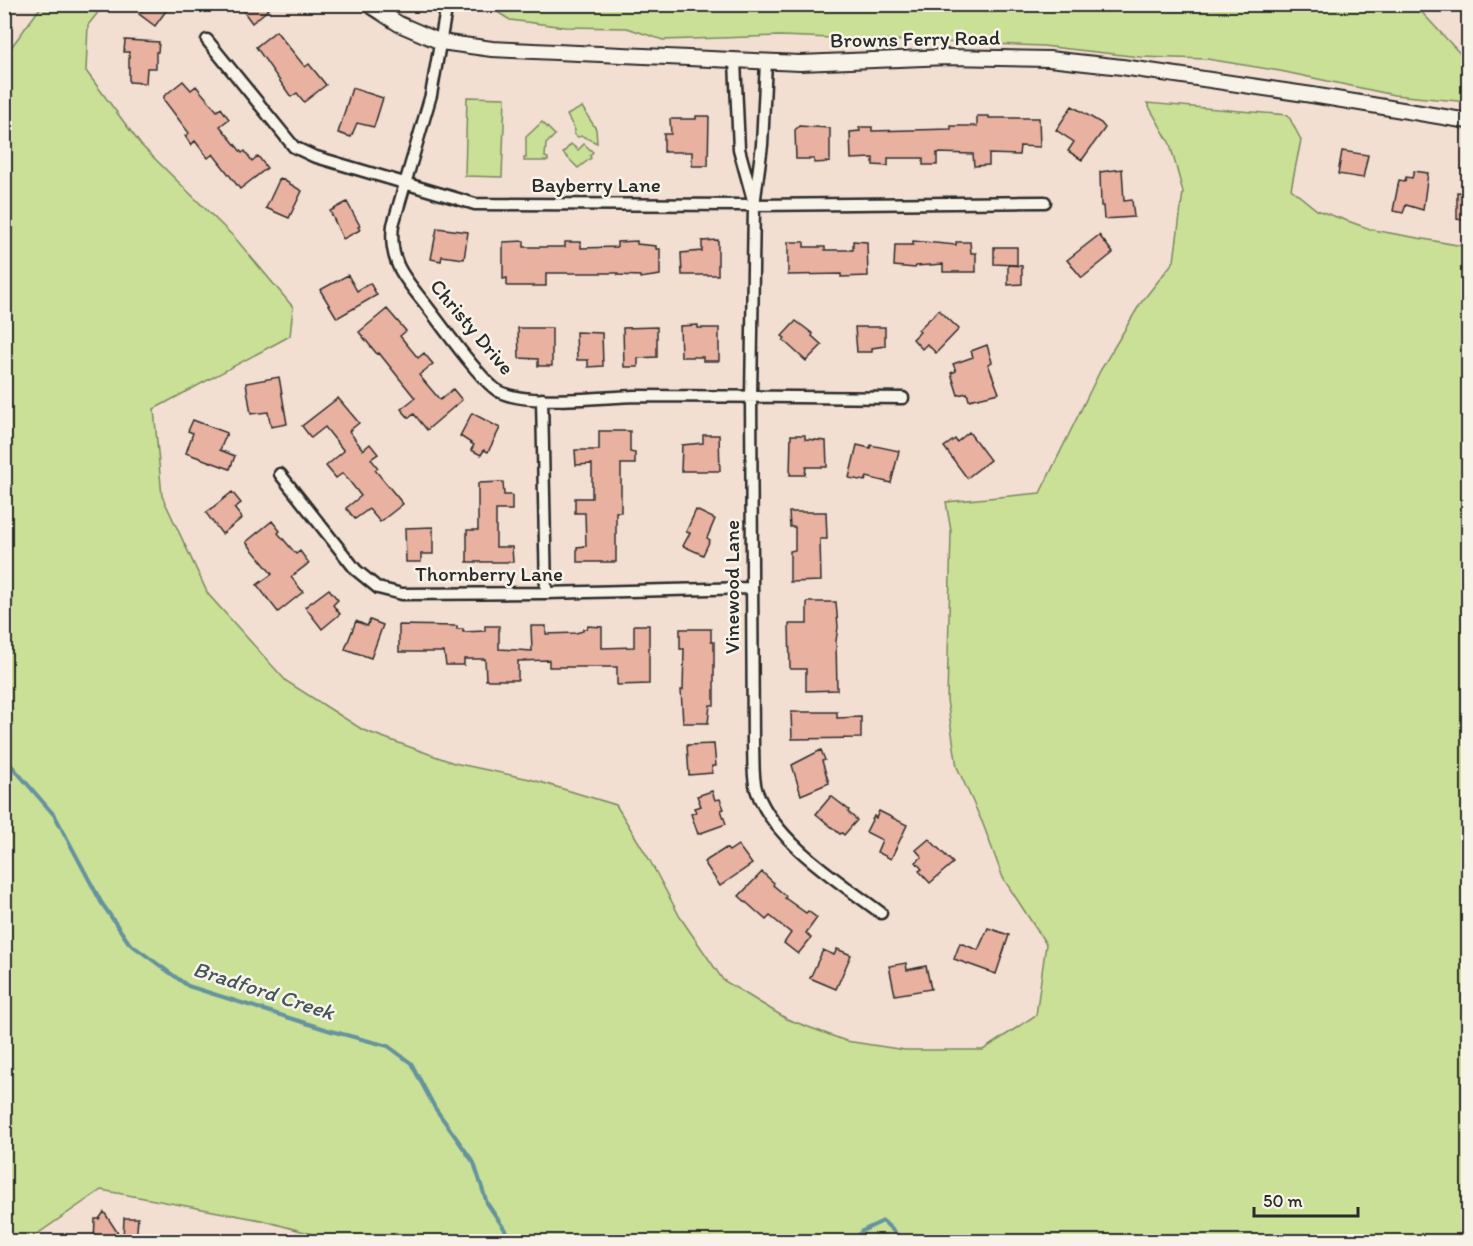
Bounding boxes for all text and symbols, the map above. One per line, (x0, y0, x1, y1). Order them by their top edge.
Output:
street label: Browns Ferry Road (830, 25, 1000, 52)
street label: Bayberry Lane (531, 172, 661, 197)
street label: Christy Drive (425, 274, 520, 380)
street label: Vinewood Lane (719, 520, 744, 654)
street label: Thornberry Lane (415, 561, 563, 586)
water label: Bradford Creek (190, 955, 339, 1026)
scale bar (1254, 1180, 1358, 1218)
text: 50 m (1263, 1190, 1303, 1212)

